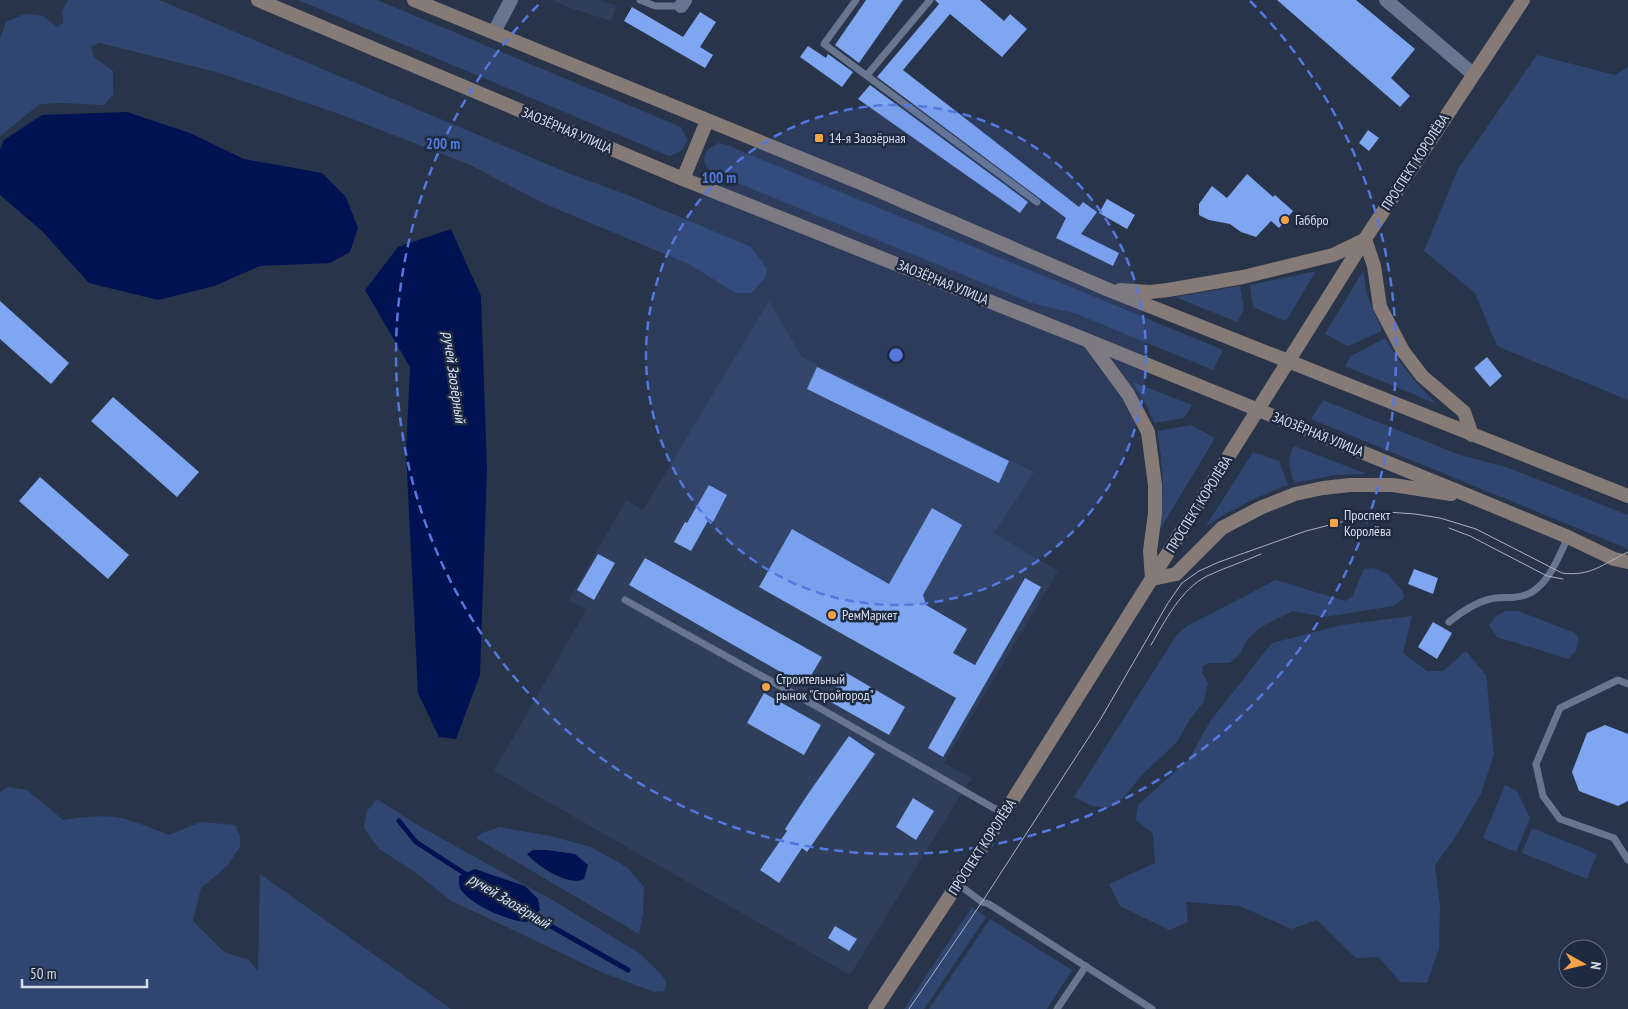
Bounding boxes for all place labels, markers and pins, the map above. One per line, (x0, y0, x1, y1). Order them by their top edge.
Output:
place label: 14-я Заозёрная (829, 129, 906, 147)
marker: 14-я Заозёрная (813, 132, 825, 144)
place label: Габбро (1295, 211, 1329, 229)
marker: Габбро (1279, 214, 1291, 226)
centre of rings (887, 346, 905, 364)
place label: Проспект Королёва (1344, 506, 1391, 540)
marker: Проспект Королёва (1328, 517, 1340, 529)
place label: РемМаркет (842, 606, 898, 624)
marker: РемМаркет (826, 609, 838, 621)
place label: Строительный рынок "Стройгород" (776, 670, 874, 704)
marker: Строительный рынок "Стройгород" (760, 681, 772, 693)

